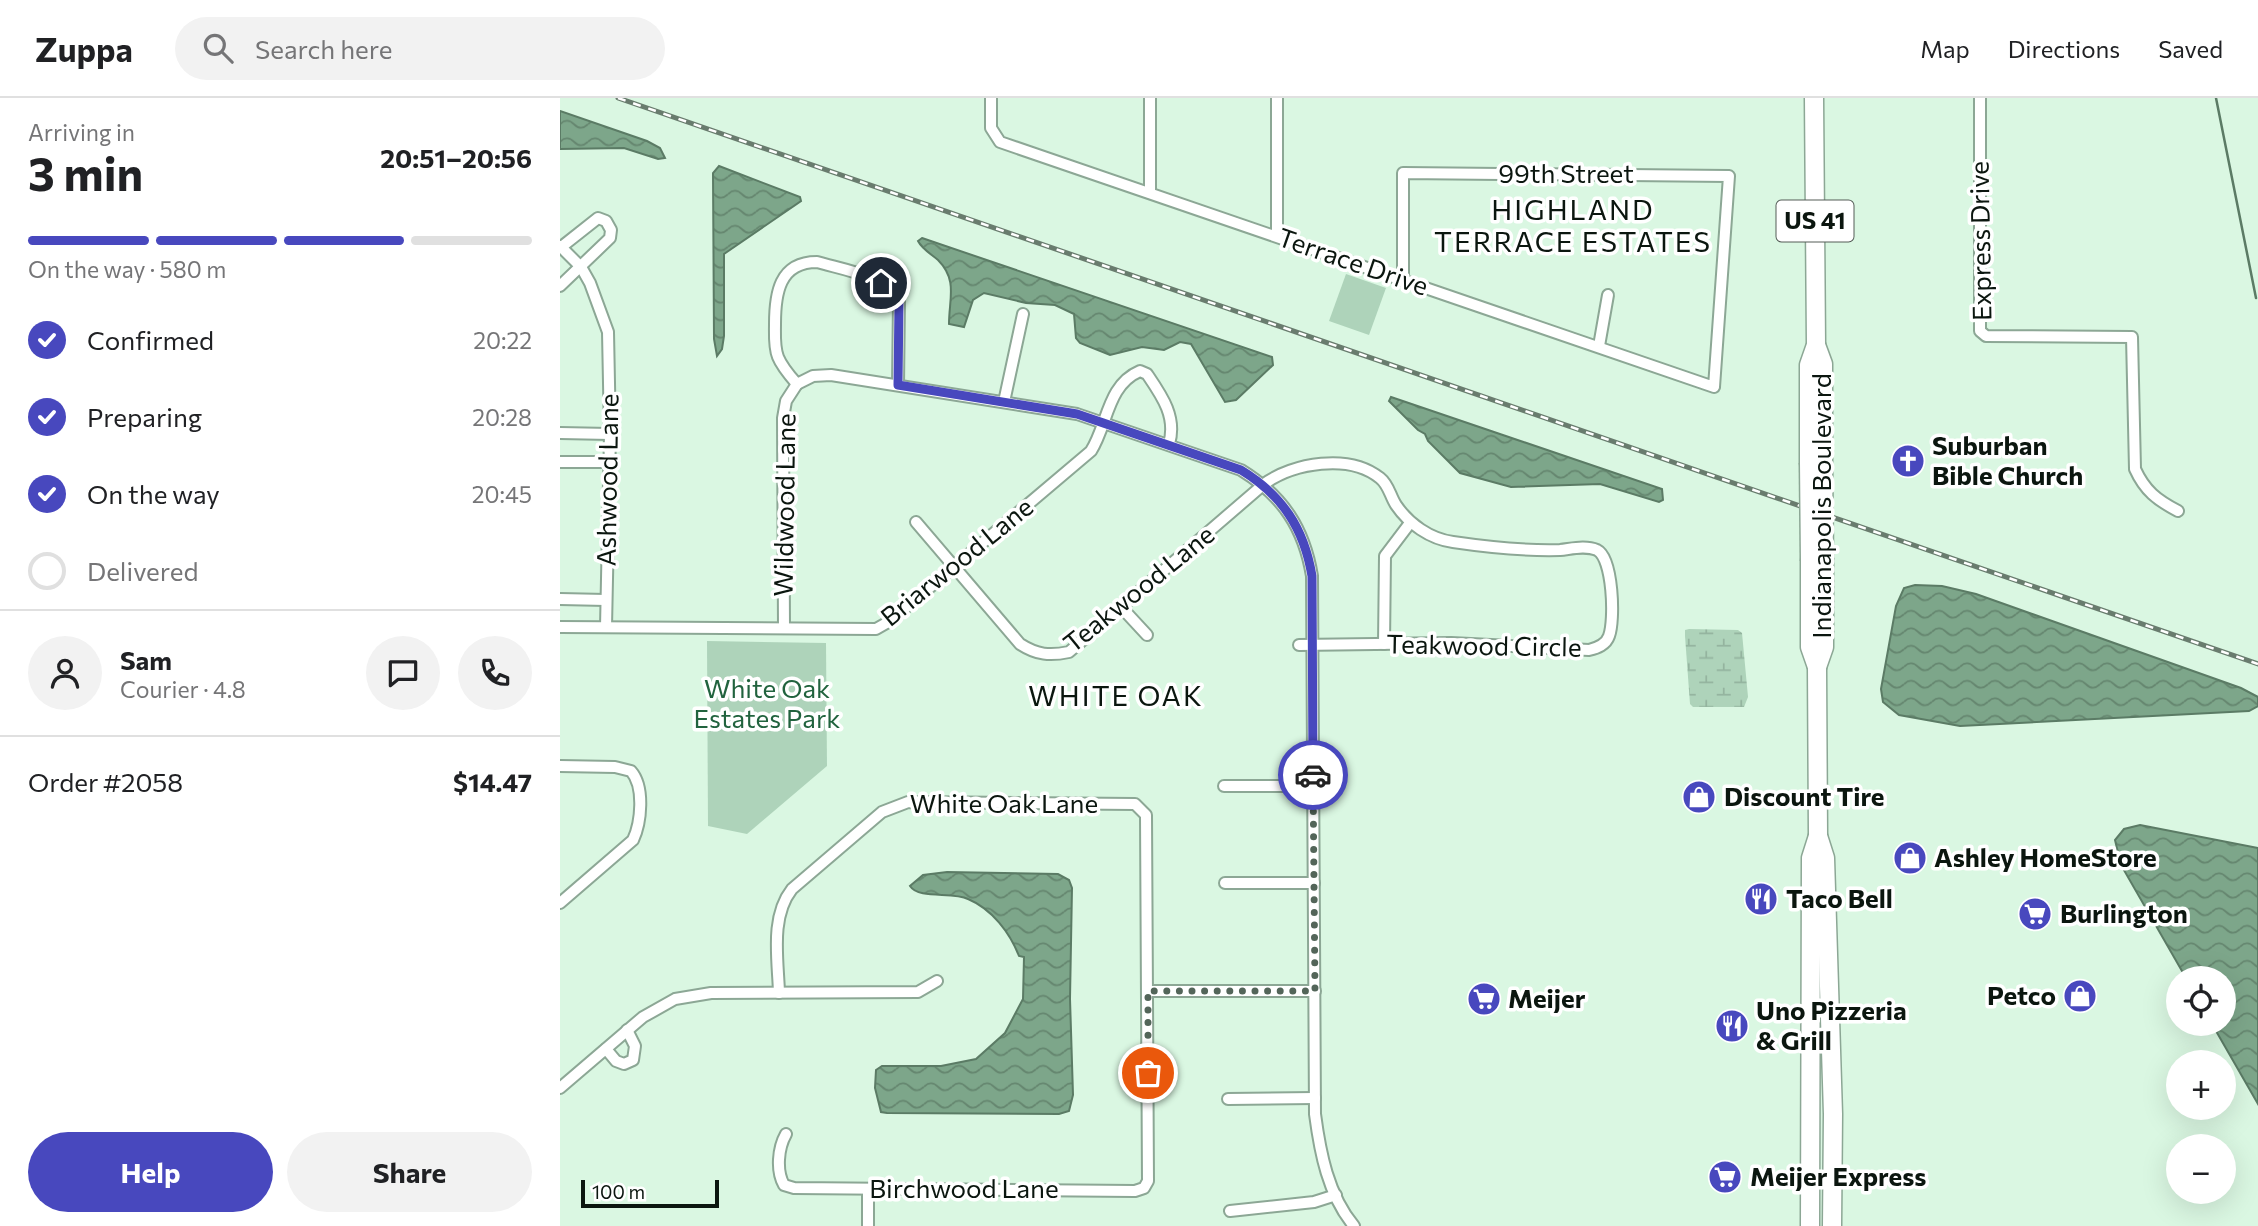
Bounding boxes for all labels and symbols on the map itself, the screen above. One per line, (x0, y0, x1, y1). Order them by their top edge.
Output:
street label: 99th Street (1498, 157, 1634, 188)
street label: Express Drive (1963, 161, 1996, 321)
district label: HIGHLAND TERRACE ESTATES (1434, 192, 1712, 258)
road number: US 41 (1776, 201, 1854, 242)
street label: Terrace Drive (1274, 220, 1433, 301)
pin (851, 253, 911, 313)
street label: Indianapolis Boulevard (1805, 373, 1836, 639)
street label: Ashwood Lane (589, 393, 624, 567)
street label: Wildwood Lane (766, 413, 801, 597)
place label: Suburban Bible Church (1932, 429, 2083, 490)
church icon: Suburban Bible Church (1889, 442, 1927, 480)
street label: Briarwood Lane (874, 490, 1038, 632)
street label: Teakwood Lane (1057, 518, 1220, 658)
street label: Teakwood Circle (1386, 627, 1582, 662)
park label: White Oak Estates Park (694, 672, 840, 733)
district label: WHITE OAK (1028, 678, 1204, 712)
courier (1278, 740, 1348, 810)
shop icon: Discount Tire (1680, 778, 1718, 816)
place label: Discount Tire (1724, 780, 1884, 811)
street label: White Oak Lane (910, 787, 1098, 818)
shop icon: Ashley HomeStore (1891, 839, 1929, 877)
place label: Ashley HomeStore (1934, 841, 2157, 872)
restaurant icon: Taco Bell (1742, 880, 1780, 918)
place label: Taco Bell (1786, 882, 1893, 913)
supermarket icon: Burlington (2016, 895, 2054, 933)
place label: Burlington (2060, 897, 2188, 928)
shop icon: Petco (2061, 977, 2099, 1015)
place label: Petco (1987, 979, 2056, 1010)
supermarket icon: Meijer (1465, 980, 1503, 1018)
place label: Meijer (1508, 982, 1586, 1013)
place label: Uno Pizzeria & Grill (1756, 994, 1907, 1055)
restaurant icon: Uno Pizzeria & Grill (1713, 1007, 1751, 1045)
pin (1118, 1043, 1178, 1103)
supermarket icon: Meijer Express (1706, 1158, 1744, 1196)
place label: Meijer Express (1750, 1160, 1926, 1191)
street label: Birchwood Lane (869, 1172, 1059, 1203)
scale bar (581, 1177, 719, 1209)

